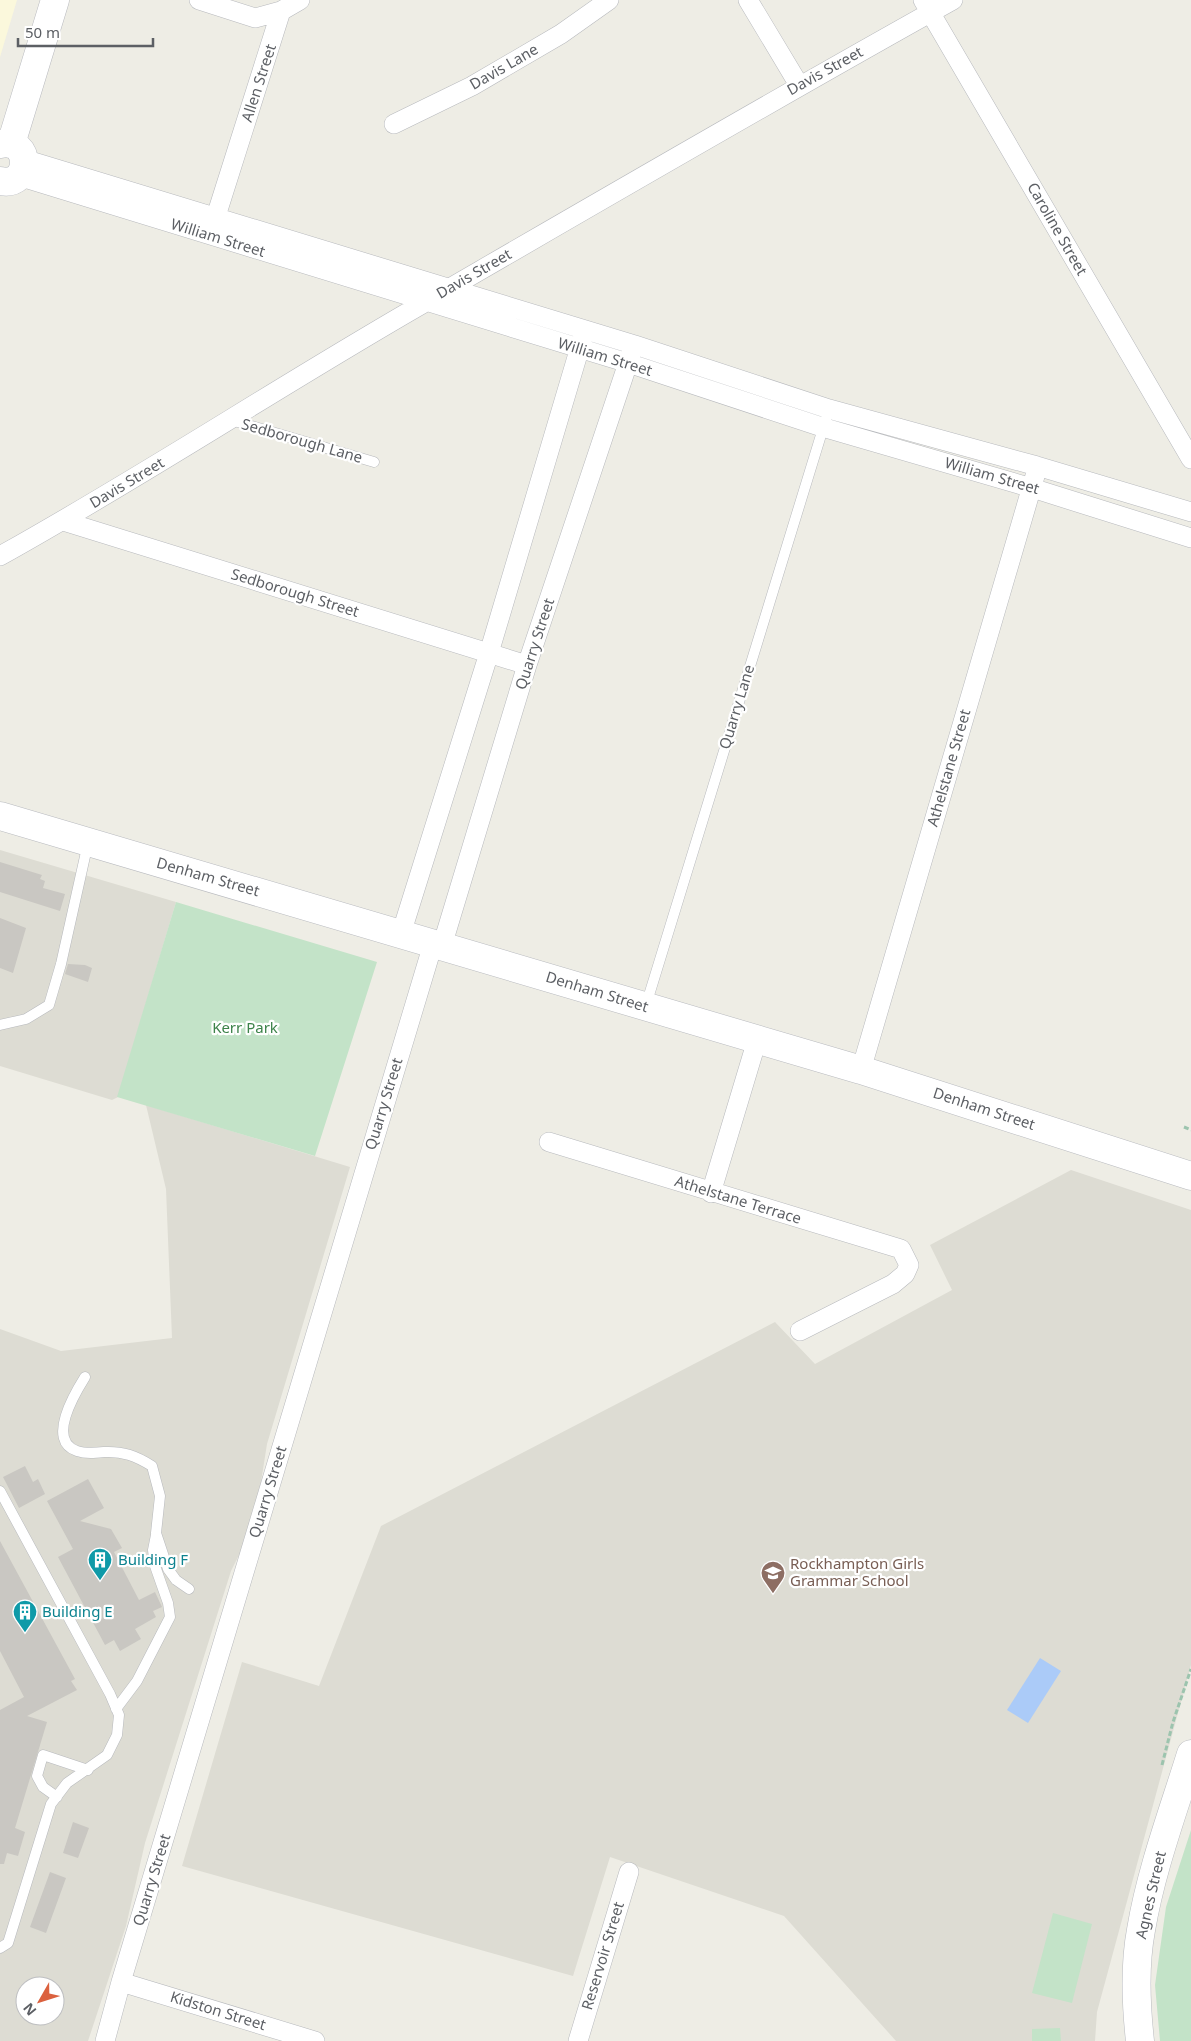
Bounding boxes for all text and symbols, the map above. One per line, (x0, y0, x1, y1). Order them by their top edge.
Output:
scale bar (18, 15, 152, 47)
text: 50 m (25, 22, 60, 42)
street label: Davis Lane (466, 38, 541, 94)
street label: Allen Street (236, 41, 280, 124)
street label: Davis Street (783, 41, 867, 99)
street label: Caroline Street (1023, 178, 1093, 279)
street label: William Street (169, 213, 268, 261)
street label: Davis Street (432, 243, 515, 303)
street label: William Street (556, 332, 655, 380)
street label: Sedborough Lane (240, 413, 365, 467)
street label: Davis Street (85, 452, 168, 512)
street label: William Street (943, 452, 1043, 498)
street label: Sedborough Street (229, 563, 362, 621)
street label: Quarry Street (510, 595, 558, 692)
street label: Quarry Lane (714, 662, 758, 751)
street label: Athelstane Street (922, 706, 975, 829)
street label: Denham Street (154, 852, 263, 900)
street label: Denham Street (544, 966, 652, 1016)
park label: Kerr Park (212, 1017, 278, 1037)
street label: Quarry Street (360, 1055, 407, 1152)
street label: Denham Street (931, 1082, 1038, 1134)
street label: Athelstane Terrace (673, 1170, 804, 1228)
street label: Quarry Street (244, 1443, 291, 1540)
building icon: Building F (87, 1547, 113, 1581)
place label: Building F (118, 1549, 188, 1569)
place label: Rockhampton Girls Grammar School (790, 1553, 924, 1590)
school or university icon: Rockhampton Girls Grammar School (760, 1560, 786, 1594)
building icon: Building E (12, 1599, 38, 1633)
place label: Building E (42, 1601, 113, 1621)
street label: Quarry Street (128, 1831, 175, 1928)
street label: Agnes Street (1130, 1848, 1170, 1941)
street label: Reservoir Street (576, 1899, 628, 2012)
north arrow (15, 1976, 65, 2026)
street label: Kidston Street (168, 1986, 269, 2034)
text: N (19, 1999, 40, 2020)

